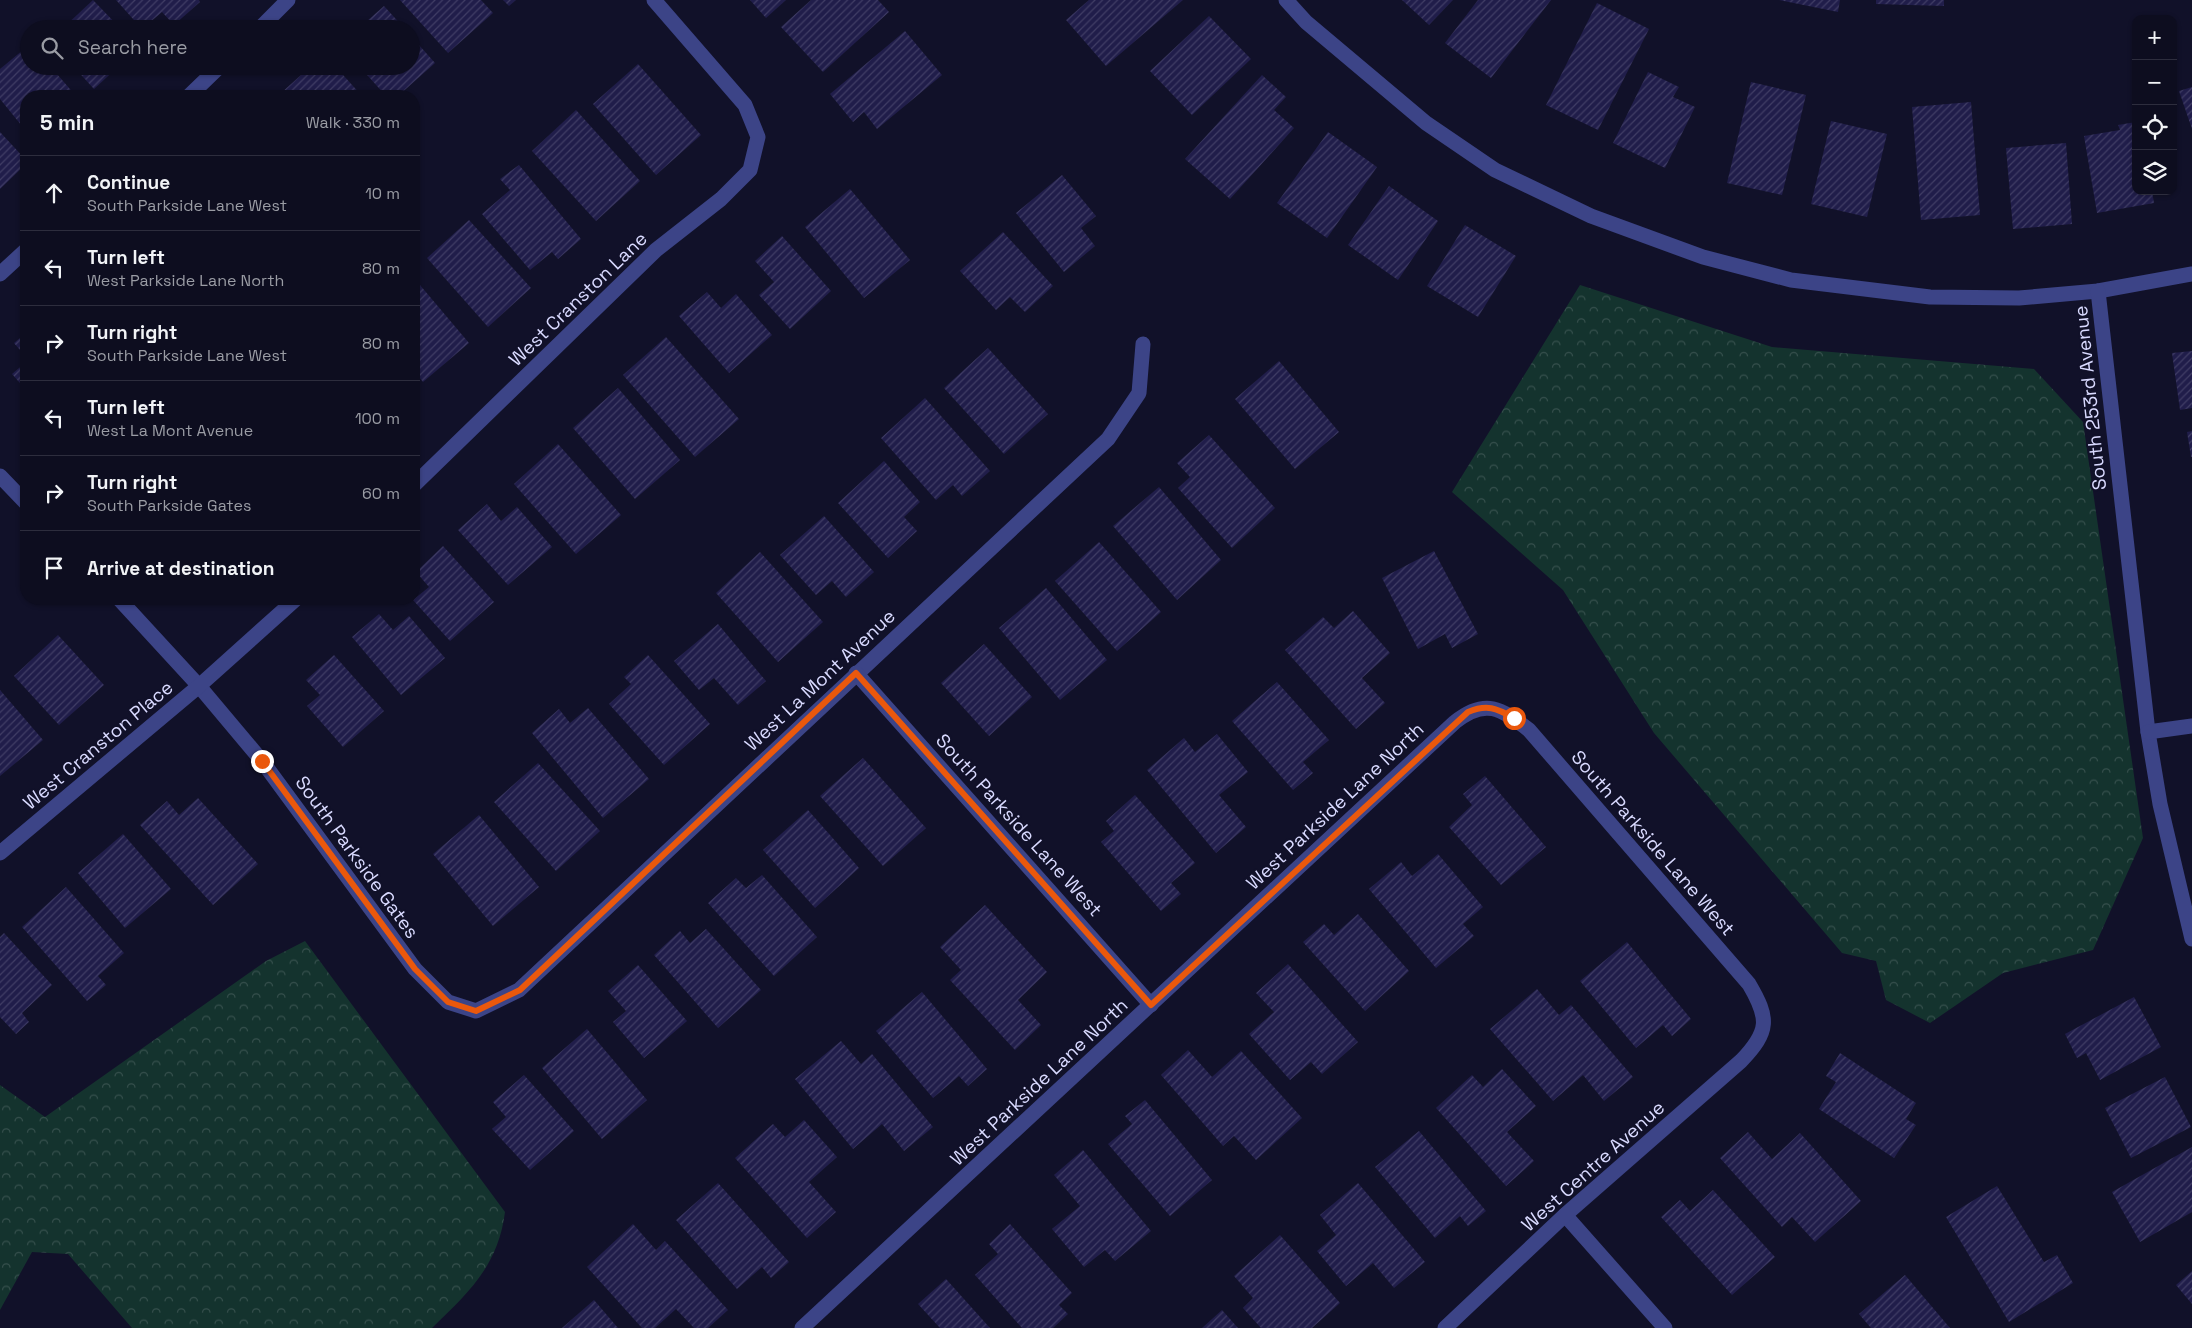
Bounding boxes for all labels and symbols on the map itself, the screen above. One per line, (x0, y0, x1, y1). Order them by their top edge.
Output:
street label: West Cranston Lane (503, 226, 653, 372)
street label: South 253rd Avenue (2068, 304, 2112, 492)
street label: West La Mont Avenue (739, 604, 901, 756)
street label: West Cranston Place (18, 675, 178, 815)
route start (1503, 707, 1526, 730)
street label: West Parkside Lane North (1241, 717, 1429, 895)
street label: South Parkside Lane West (930, 728, 1108, 922)
street label: South Parkside Lane West (1566, 745, 1740, 941)
route end (251, 750, 274, 773)
street label: South Parkside Gates (290, 771, 424, 943)
street label: West Parkside Lane North (945, 993, 1133, 1171)
street label: West Centre Avenue (1516, 1095, 1670, 1237)

